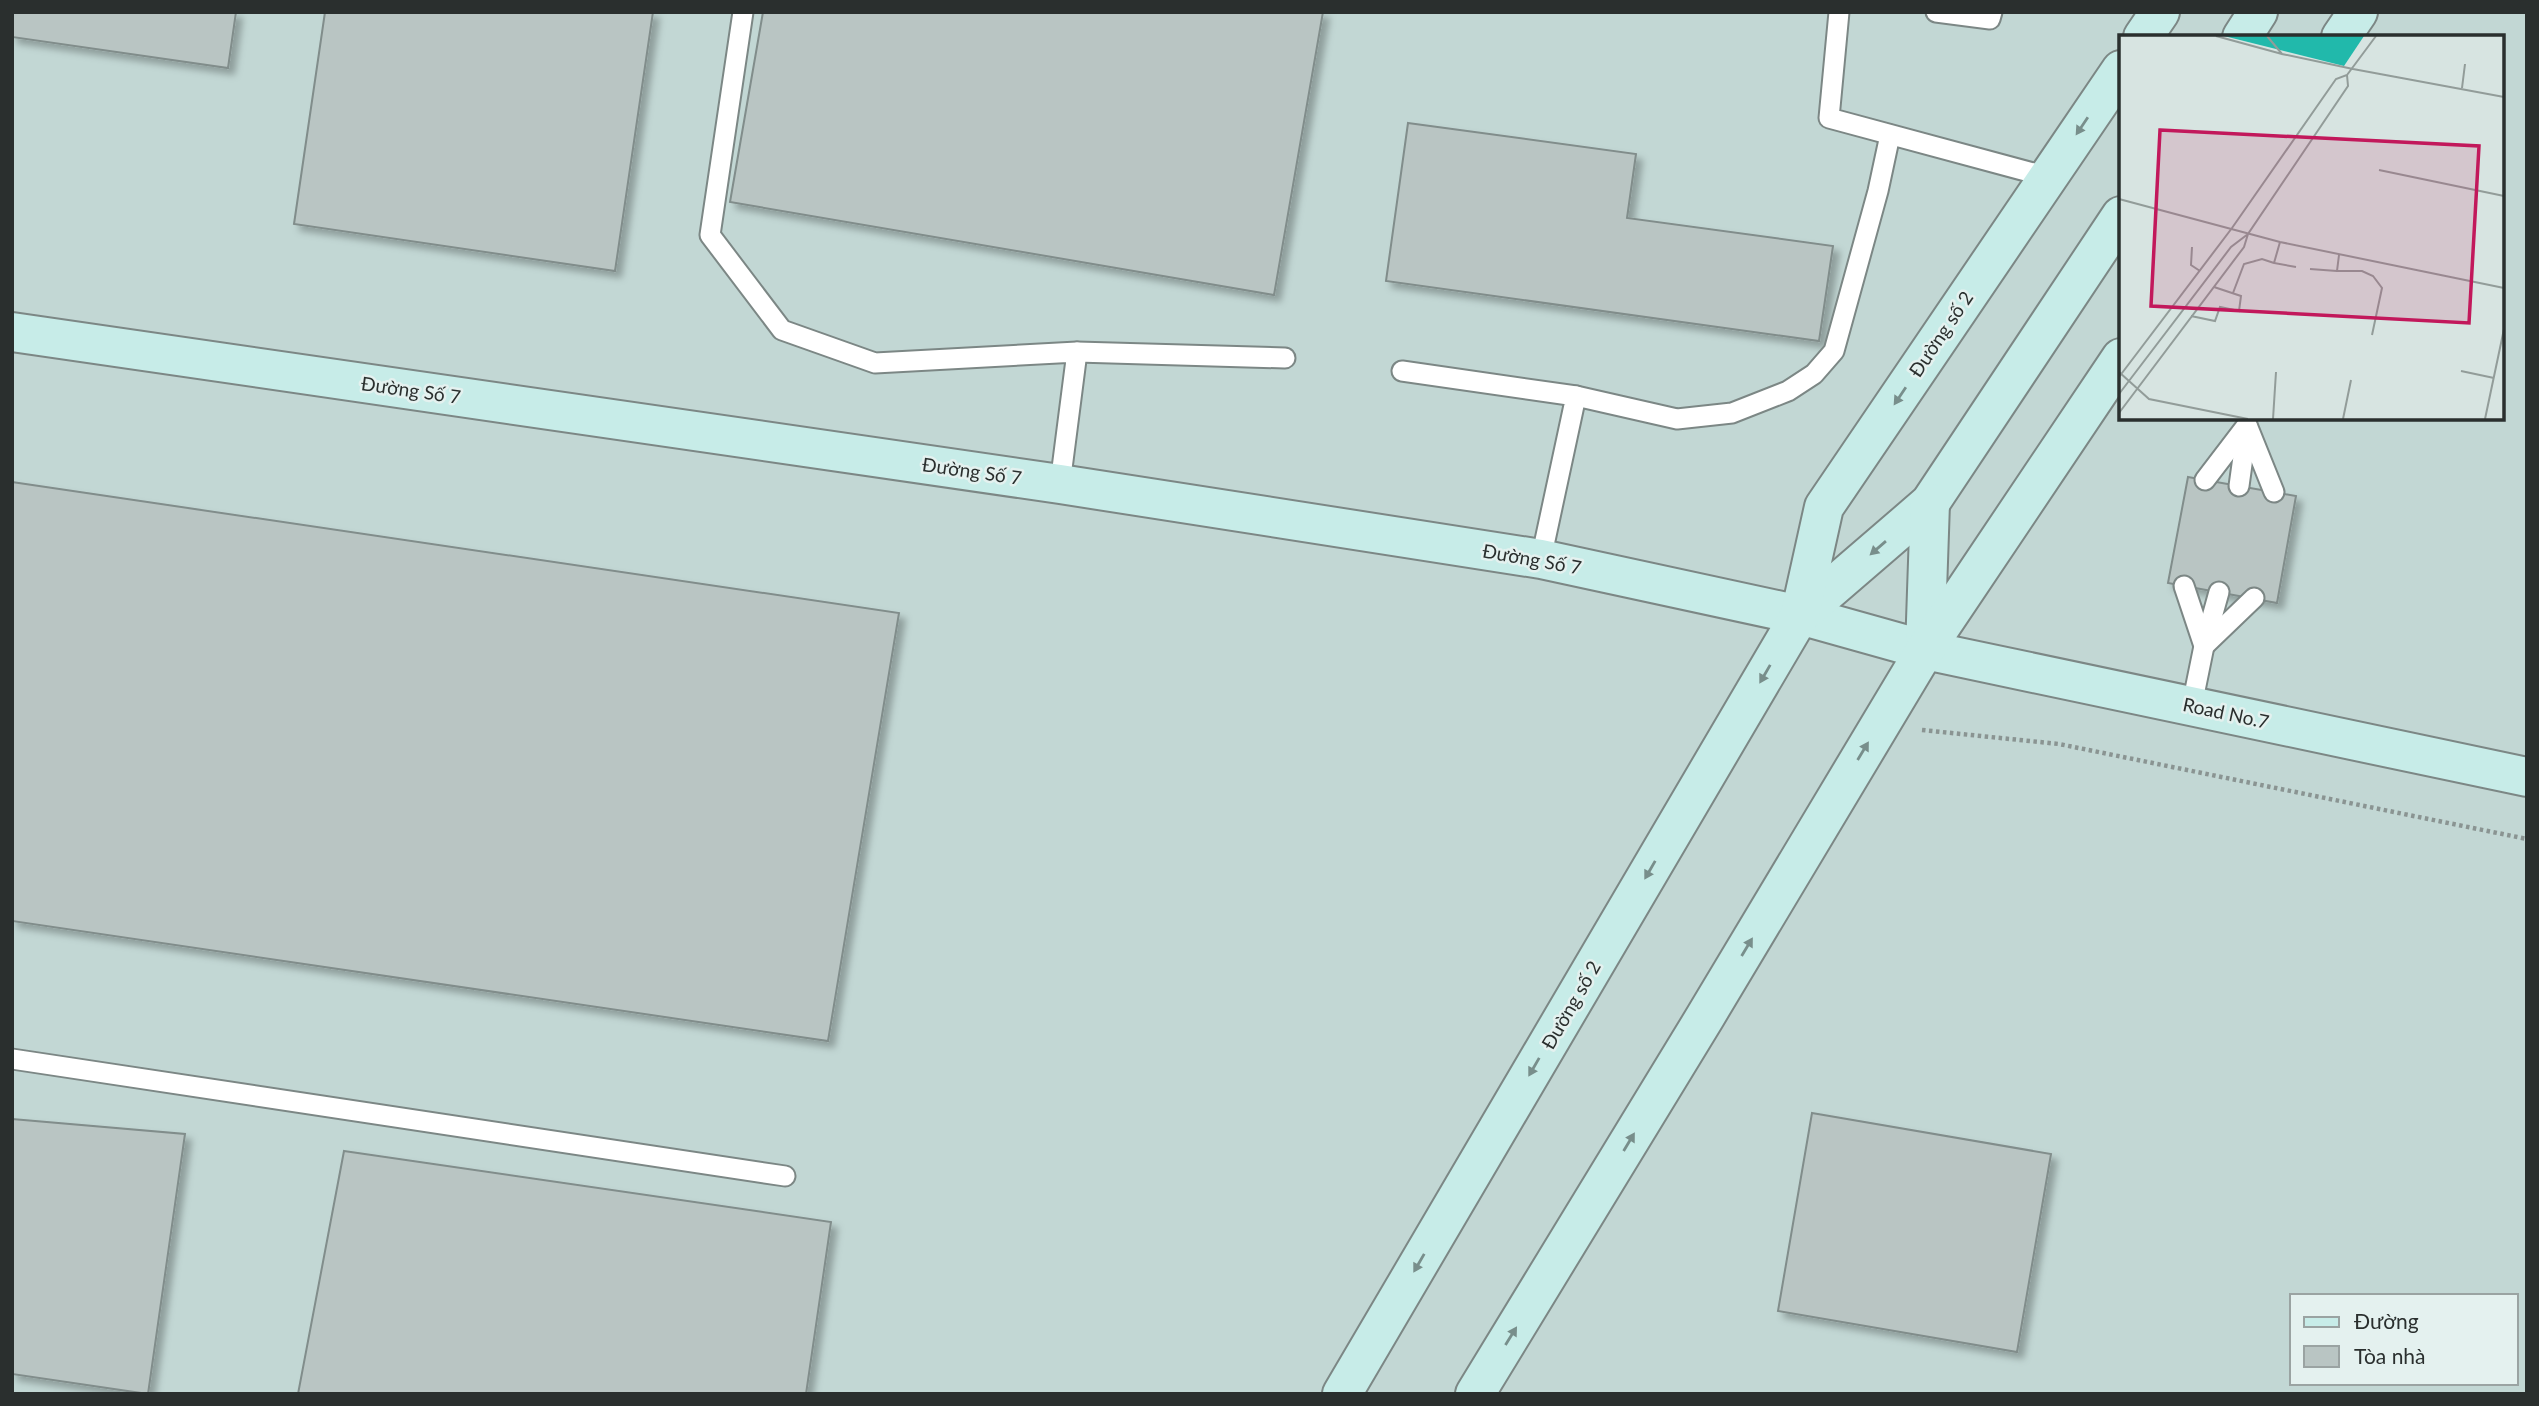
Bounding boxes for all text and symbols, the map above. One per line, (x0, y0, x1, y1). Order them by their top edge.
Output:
inset map (2119, 35, 2504, 420)
one-way arrow (2076, 116, 2089, 136)
street label: Đường số 2 (1904, 287, 1978, 381)
street label: Đường Số 7 (360, 371, 462, 408)
one-way arrow (1893, 387, 1907, 405)
street label: Đường Số 7 (921, 452, 1023, 489)
street label: Đường Số 7 (1481, 538, 1583, 579)
one-way arrow (1870, 540, 1887, 555)
one-way arrow (1759, 665, 1771, 684)
street label: Road No.7 (2181, 692, 2271, 733)
one-way arrow (1857, 742, 1869, 761)
one-way arrow (1644, 861, 1656, 880)
one-way arrow (1741, 937, 1753, 956)
street label: Đường số 2 (1536, 956, 1605, 1053)
one-way arrow (1528, 1057, 1541, 1076)
one-way arrow (1623, 1132, 1636, 1151)
one-way arrow (1413, 1253, 1425, 1272)
legend (2290, 1294, 2518, 1385)
text: Đường (2354, 1308, 2419, 1333)
one-way arrow (1505, 1326, 1517, 1345)
text: Tòa nhà (2354, 1343, 2426, 1368)

